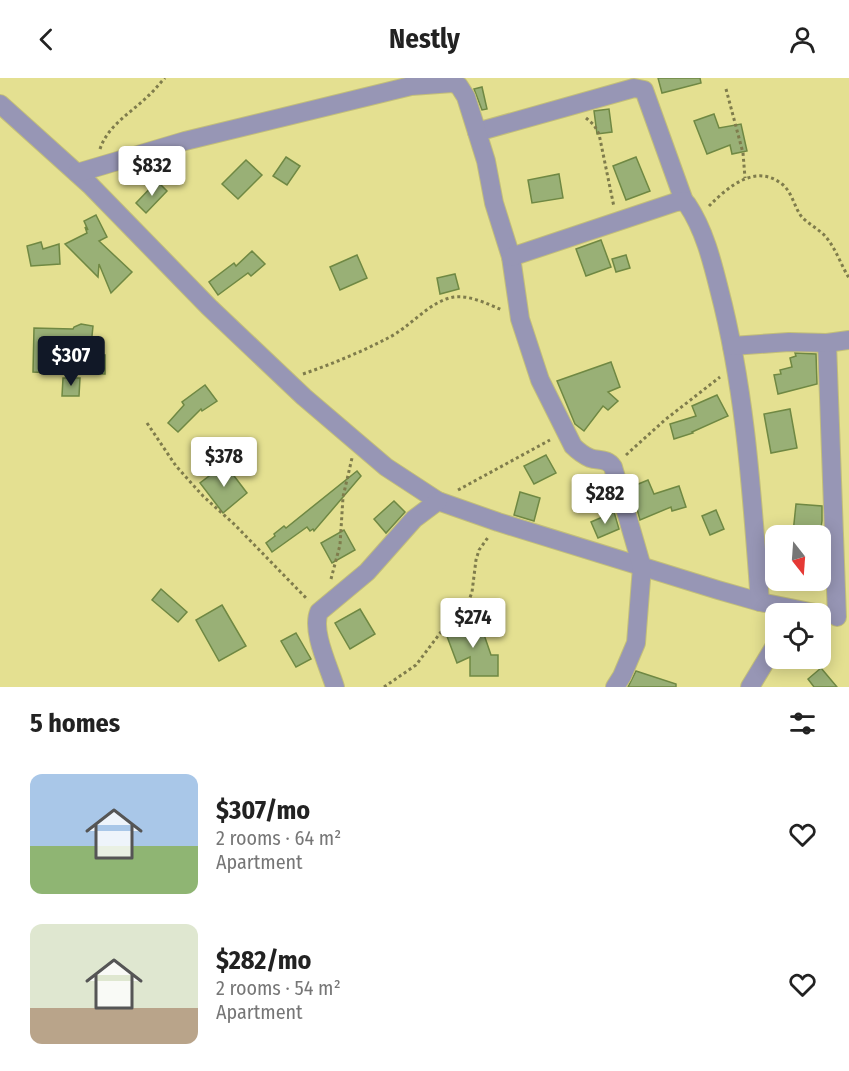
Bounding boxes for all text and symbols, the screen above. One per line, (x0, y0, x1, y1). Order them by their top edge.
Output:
icon: back (30, 23, 63, 56)
text: Nestly (389, 23, 460, 55)
icon: person (786, 23, 819, 56)
pin: $832 (116, 146, 188, 197)
text: $832 (132, 153, 172, 177)
pin: $307 (35, 336, 107, 387)
text: $307 (52, 343, 90, 367)
pin: $378 (188, 437, 260, 488)
text: $378 (205, 444, 243, 468)
pin: $282 (569, 474, 641, 525)
text: $282 (586, 481, 624, 505)
north arrow (765, 525, 831, 591)
map controls (765, 525, 831, 669)
pin: $274 (437, 598, 509, 649)
button: locate (765, 603, 831, 669)
text: $274 (454, 605, 492, 629)
icon: filters (786, 707, 819, 740)
text: 5 homes (30, 708, 120, 739)
text: $307/mo (216, 795, 310, 826)
icon: home (78, 798, 150, 870)
icon: heart (786, 818, 819, 851)
text: 2 rooms · 64 m² (216, 826, 341, 850)
text: Apartment (216, 850, 303, 874)
text: $282/mo (216, 945, 311, 976)
icon: home (78, 948, 150, 1020)
icon: heart (786, 968, 819, 1001)
text: 2 rooms · 54 m² (216, 976, 341, 1000)
text: Apartment (216, 1000, 303, 1024)

